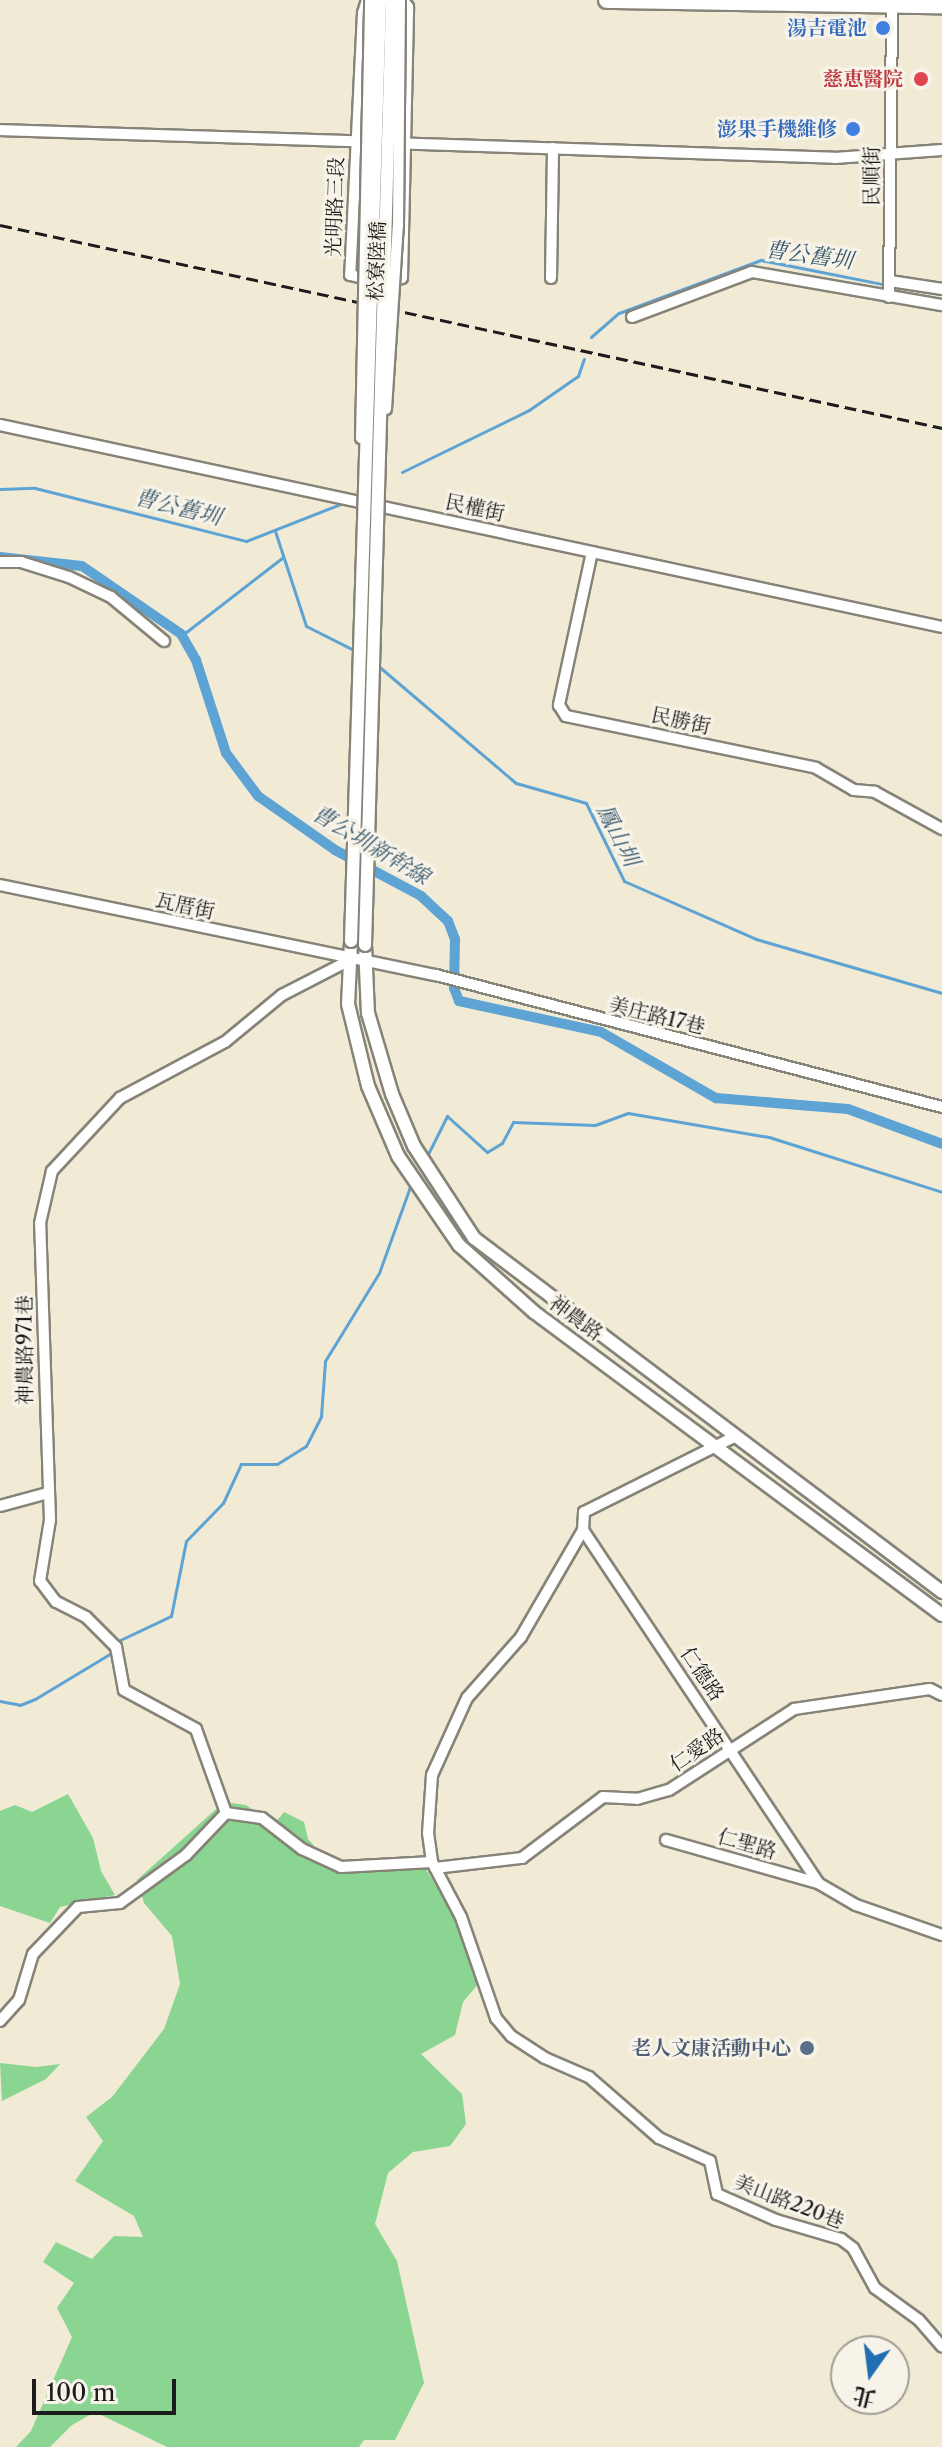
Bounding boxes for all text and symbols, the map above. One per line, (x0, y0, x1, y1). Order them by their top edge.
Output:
place label: 湯吉電池 (787, 16, 867, 40)
marker: 湯吉電池 (874, 19, 892, 37)
place label: 慈恵醫院 (823, 67, 903, 91)
marker: 慈恵醫院 (910, 68, 932, 90)
place label: 澎果手機維修 (717, 117, 837, 141)
marker: 澎果手機維修 (844, 120, 862, 138)
street label: 民順街 (860, 146, 884, 206)
street label: 光明路三段 (321, 157, 349, 257)
street label: 松寮陸橋 (364, 221, 390, 301)
water label: 曹公舊圳 (764, 236, 854, 274)
water label: 曹公舊圳 (132, 484, 224, 530)
street label: 民權街 (443, 490, 507, 526)
street label: 民勝街 (649, 703, 713, 739)
water label: 曹公圳新幹線 (308, 800, 434, 890)
water label: 鳳山圳 (591, 800, 645, 870)
street label: 瓦厝街 (153, 888, 217, 924)
street label: 美庄路17巷 (606, 992, 708, 1040)
street label: 神農路 (545, 1291, 607, 1345)
street label: 神農路971巷 (13, 1295, 37, 1405)
street label: 仁德路 (675, 1642, 729, 1706)
street label: 仁愛路 (665, 1723, 729, 1777)
street label: 仁聖路 (715, 1824, 779, 1864)
place label: 老人文康活動中心 (631, 2036, 791, 2060)
marker: 老人文康活動中心 (798, 2039, 816, 2057)
street label: 美山路220巷 (731, 2170, 847, 2234)
north arrow (830, 2335, 910, 2415)
scale bar (36, 2363, 180, 2413)
text: 100 m (46, 2378, 115, 2407)
text: 北 (851, 2381, 879, 2413)

